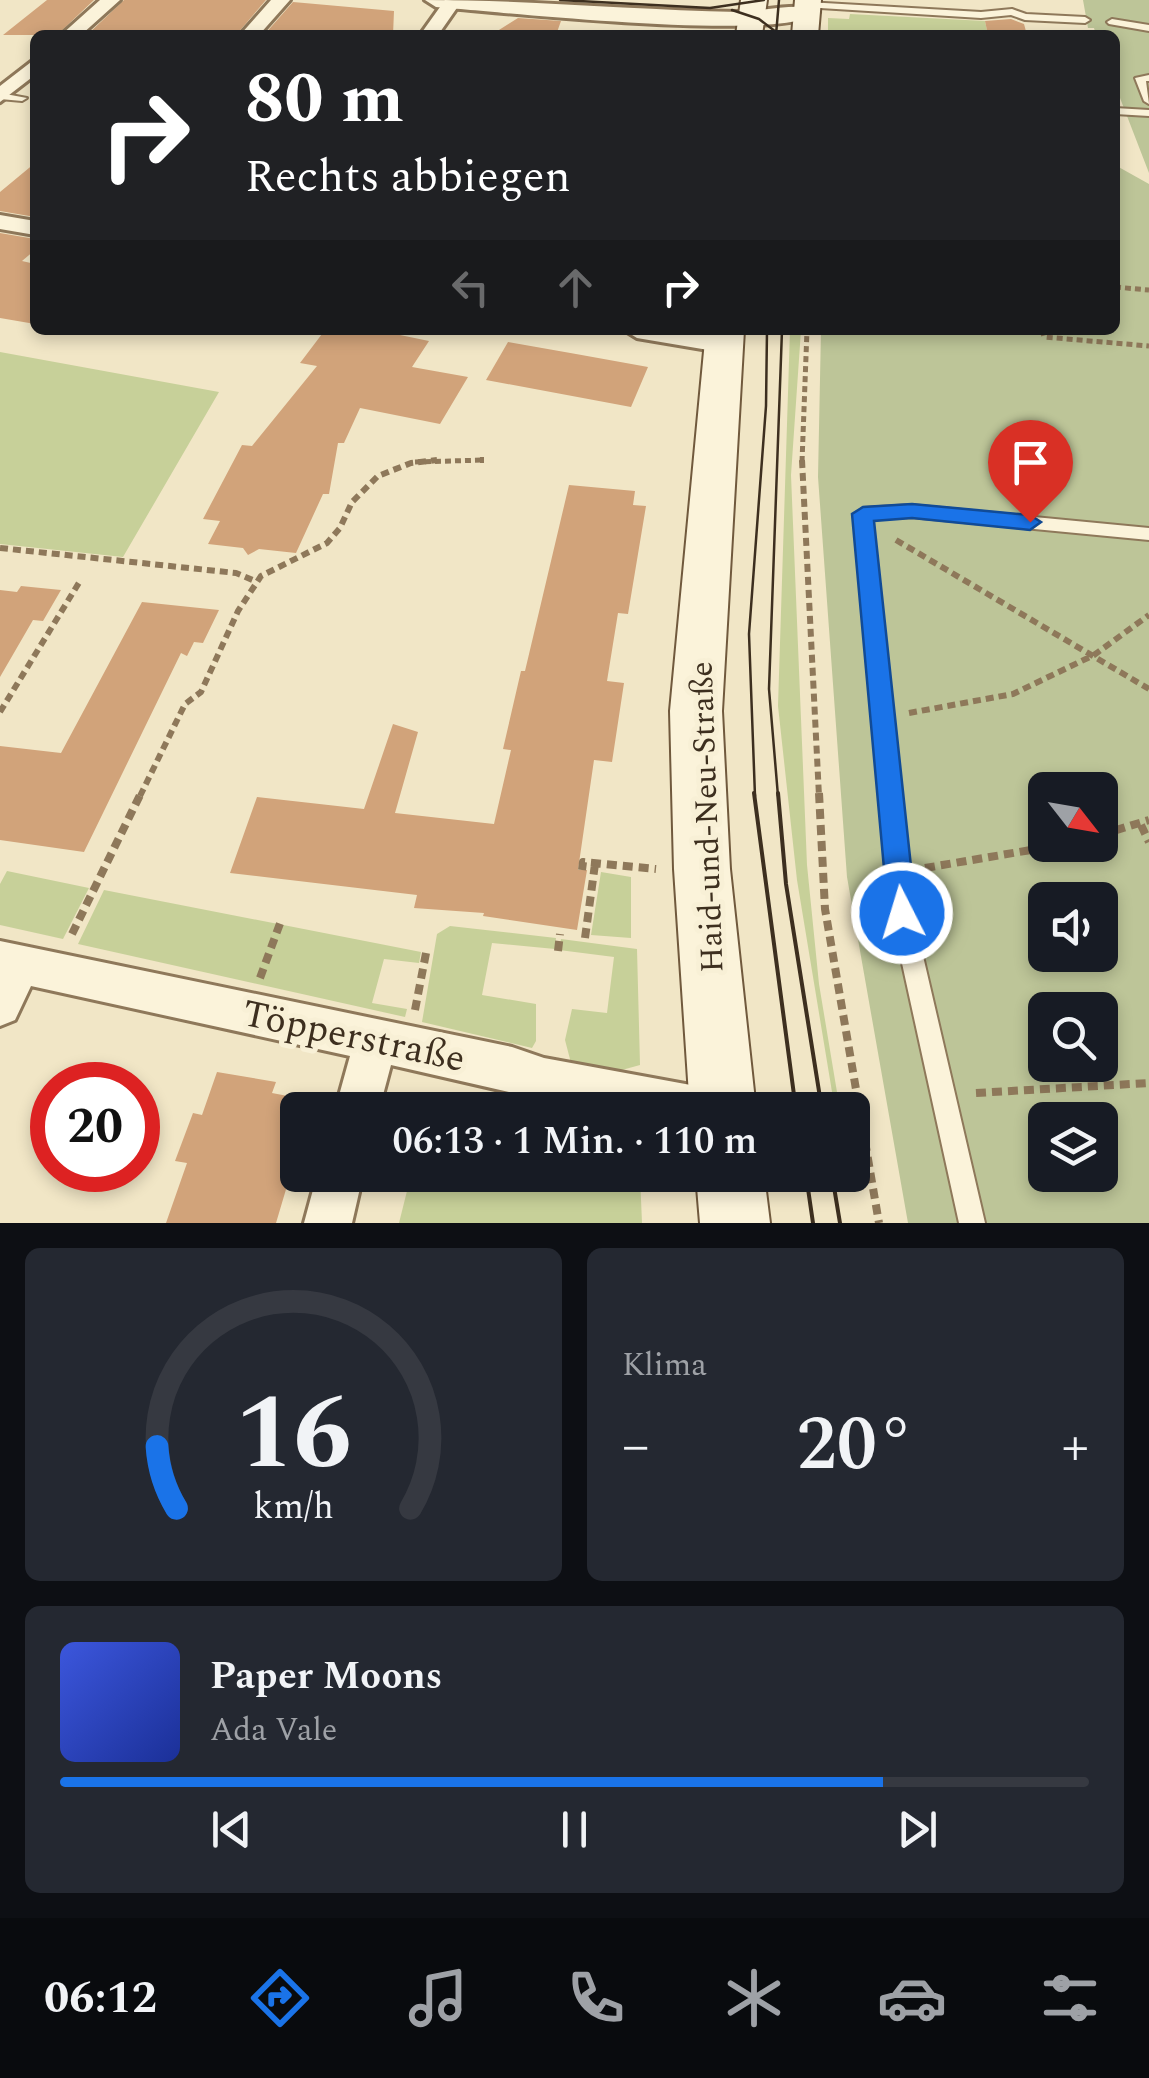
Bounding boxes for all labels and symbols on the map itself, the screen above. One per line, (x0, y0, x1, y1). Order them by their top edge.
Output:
pin (988, 420, 1073, 523)
street label: Haid-und-Neu-Straße (678, 660, 737, 973)
north arrow (1028, 772, 1118, 862)
position arrow (850, 861, 954, 965)
street label: Töpperstraße (237, 985, 470, 1089)
speed limit sign: 20 (30, 1062, 160, 1192)

